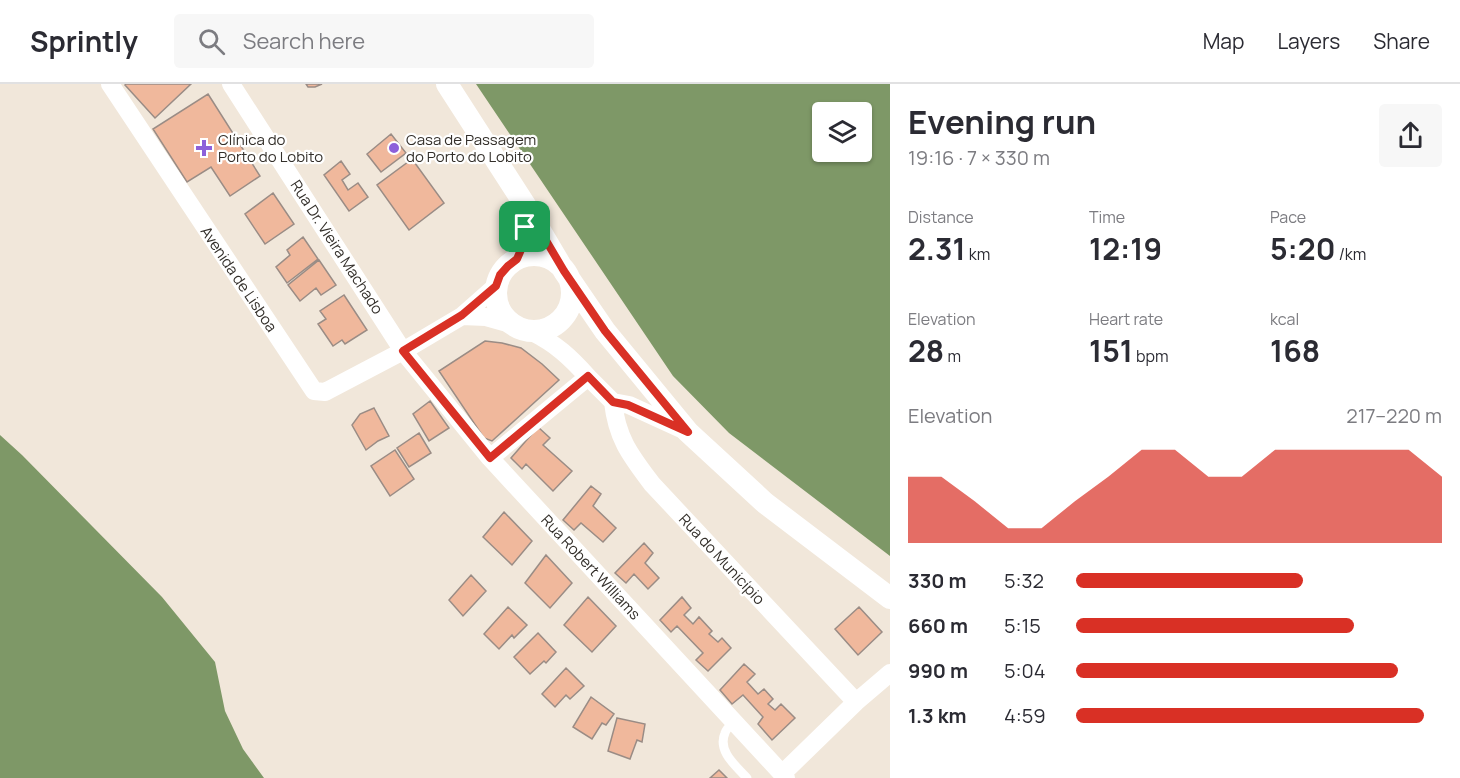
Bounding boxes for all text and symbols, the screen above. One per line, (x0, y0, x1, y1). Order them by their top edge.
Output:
search box (174, 14, 594, 68)
text: Sprintly (30, 22, 138, 60)
icon: search (195, 25, 228, 58)
text: Search here (243, 26, 365, 56)
text: Map (1203, 27, 1244, 55)
text: Layers (1277, 27, 1340, 55)
text: Share (1373, 27, 1430, 55)
text: Evening run (908, 99, 1096, 144)
map controls (812, 102, 872, 162)
button: layers (812, 102, 872, 162)
button: share (1379, 104, 1442, 167)
place label: Clínica do Porto do Lobito (218, 129, 323, 167)
place label: Casa de Passagem do Porto do Lobito (406, 129, 536, 167)
marker: Clínica do Porto do Lobito (195, 139, 213, 157)
marker: Casa de Passagem do Porto do Lobito (387, 141, 401, 155)
text: 19:16 · 7 × 330 m (908, 144, 1050, 171)
street label: Rua Dr. Vieira Machado (286, 176, 388, 318)
pin (499, 201, 550, 252)
text: Distance (908, 206, 974, 228)
text: Time (1089, 206, 1125, 228)
text: Pace (1270, 206, 1306, 228)
icon: arrive (508, 210, 541, 243)
street label: Avenida de Lisboa (196, 222, 282, 336)
text: 2.31 (908, 228, 966, 269)
text: 12:19 (1089, 228, 1162, 269)
text: 5:20 (1270, 228, 1335, 269)
text: km (966, 243, 990, 265)
text: /km (1335, 243, 1366, 265)
text: Elevation (908, 308, 976, 330)
text: Heart rate (1089, 308, 1163, 330)
text: kcal (1270, 308, 1299, 330)
text: 28 (908, 330, 944, 371)
text: 151 (1089, 330, 1133, 371)
text: 168 (1270, 330, 1320, 371)
text: m (944, 345, 961, 367)
text: bpm (1133, 345, 1169, 367)
text: Elevation (908, 402, 992, 429)
text: 217–220 m (1346, 402, 1442, 429)
street label: Rua do Município (674, 509, 770, 609)
street label: Rua Robert Williams (537, 510, 645, 624)
text: 330 m (908, 567, 966, 594)
text: 5:32 (1004, 567, 1044, 594)
text: 660 m (908, 612, 968, 639)
text: 5:15 (1004, 612, 1041, 639)
text: 990 m (908, 657, 968, 684)
text: 5:04 (1004, 657, 1046, 684)
text: 1.3 km (908, 702, 966, 729)
text: 4:59 (1004, 702, 1046, 729)

